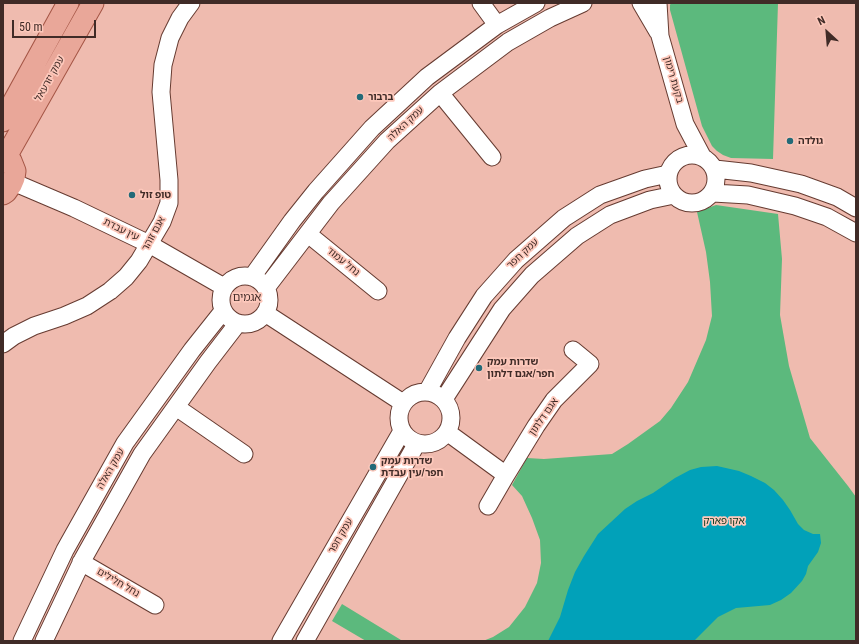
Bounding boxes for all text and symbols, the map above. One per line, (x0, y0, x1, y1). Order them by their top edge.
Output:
scale bar (14, 12, 98, 38)
north arrow (807, 12, 847, 52)
text: N (816, 13, 827, 28)
text: 50 m (19, 20, 43, 34)
street label: עמק יזרעאל (33, 54, 67, 104)
street label: בקעת רימון (661, 55, 685, 105)
place label: ברבור (368, 91, 393, 103)
marker: ברבור (355, 92, 365, 102)
street label: עמק האלה (385, 104, 427, 144)
place label: גולדה (798, 135, 823, 147)
marker: גולדה (785, 136, 795, 146)
place label: טופ זול (140, 189, 171, 201)
marker: טופ זול (127, 190, 137, 200)
street label: אגם זוהר (140, 215, 168, 253)
street label: עין עבדת (101, 216, 141, 244)
street label: עמק חפר (505, 236, 541, 272)
street label: נחל עמוד (324, 245, 362, 279)
district label: אגמים (233, 291, 261, 305)
place label: שדרות עמק חפר/אגם דלתון (487, 356, 554, 380)
marker: שדרות עמק חפר/אגם דלתון (474, 363, 484, 373)
street label: אגם דלתון (527, 396, 561, 438)
street label: עמק האלה (95, 446, 127, 492)
place label: שדרות עמק חפר/עין עבדת (381, 455, 443, 478)
marker: שדרות עמק חפר/עין עבדת (368, 462, 378, 472)
park label: אקו פארק (703, 515, 745, 527)
street label: עמק חפר (326, 516, 356, 556)
street label: נחל חלילים (94, 566, 142, 600)

